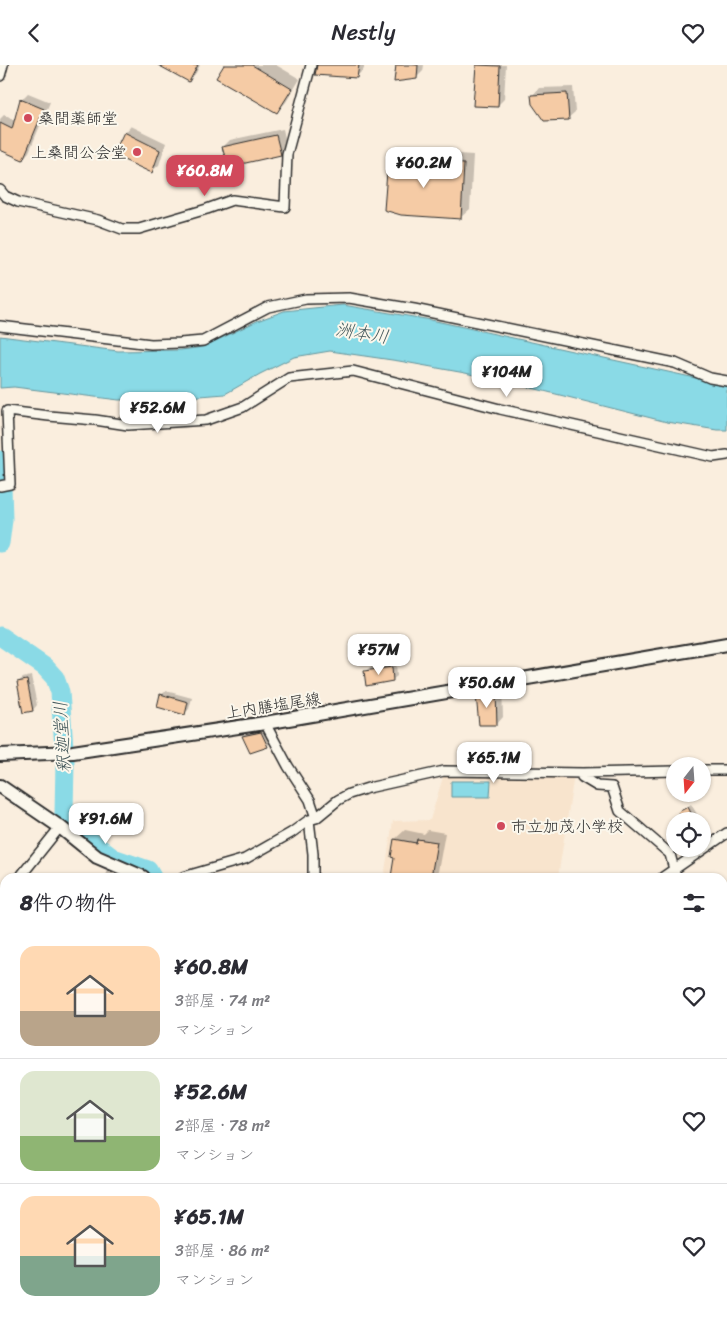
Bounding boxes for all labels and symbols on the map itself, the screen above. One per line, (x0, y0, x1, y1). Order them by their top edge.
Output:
place label: 桑間薬師堂 (38, 104, 118, 133)
marker: 桑間薬師堂 (22, 112, 34, 124)
place label: 上桑間公会堂 (31, 138, 127, 167)
marker: 上桑間公会堂 (131, 146, 143, 158)
pin: ¥60.2M (383, 147, 465, 189)
pin: ¥60.8M (164, 155, 246, 197)
water label: 洲本川 (333, 313, 391, 353)
pin: ¥104M (472, 355, 542, 398)
pin: ¥52.6M (117, 391, 199, 434)
pin: ¥57M (349, 633, 409, 676)
pin: ¥50.6M (446, 667, 528, 709)
street label: 上内膳塩尾線 (223, 684, 323, 727)
water label: 釈迦堂川 (44, 700, 80, 774)
pin: ¥65.1M (453, 741, 535, 784)
north arrow (666, 757, 711, 803)
pin: ¥91.6M (65, 803, 147, 845)
place label: 市立加茂小学校 (511, 812, 623, 841)
marker: 市立加茂小学校 (495, 820, 507, 832)

